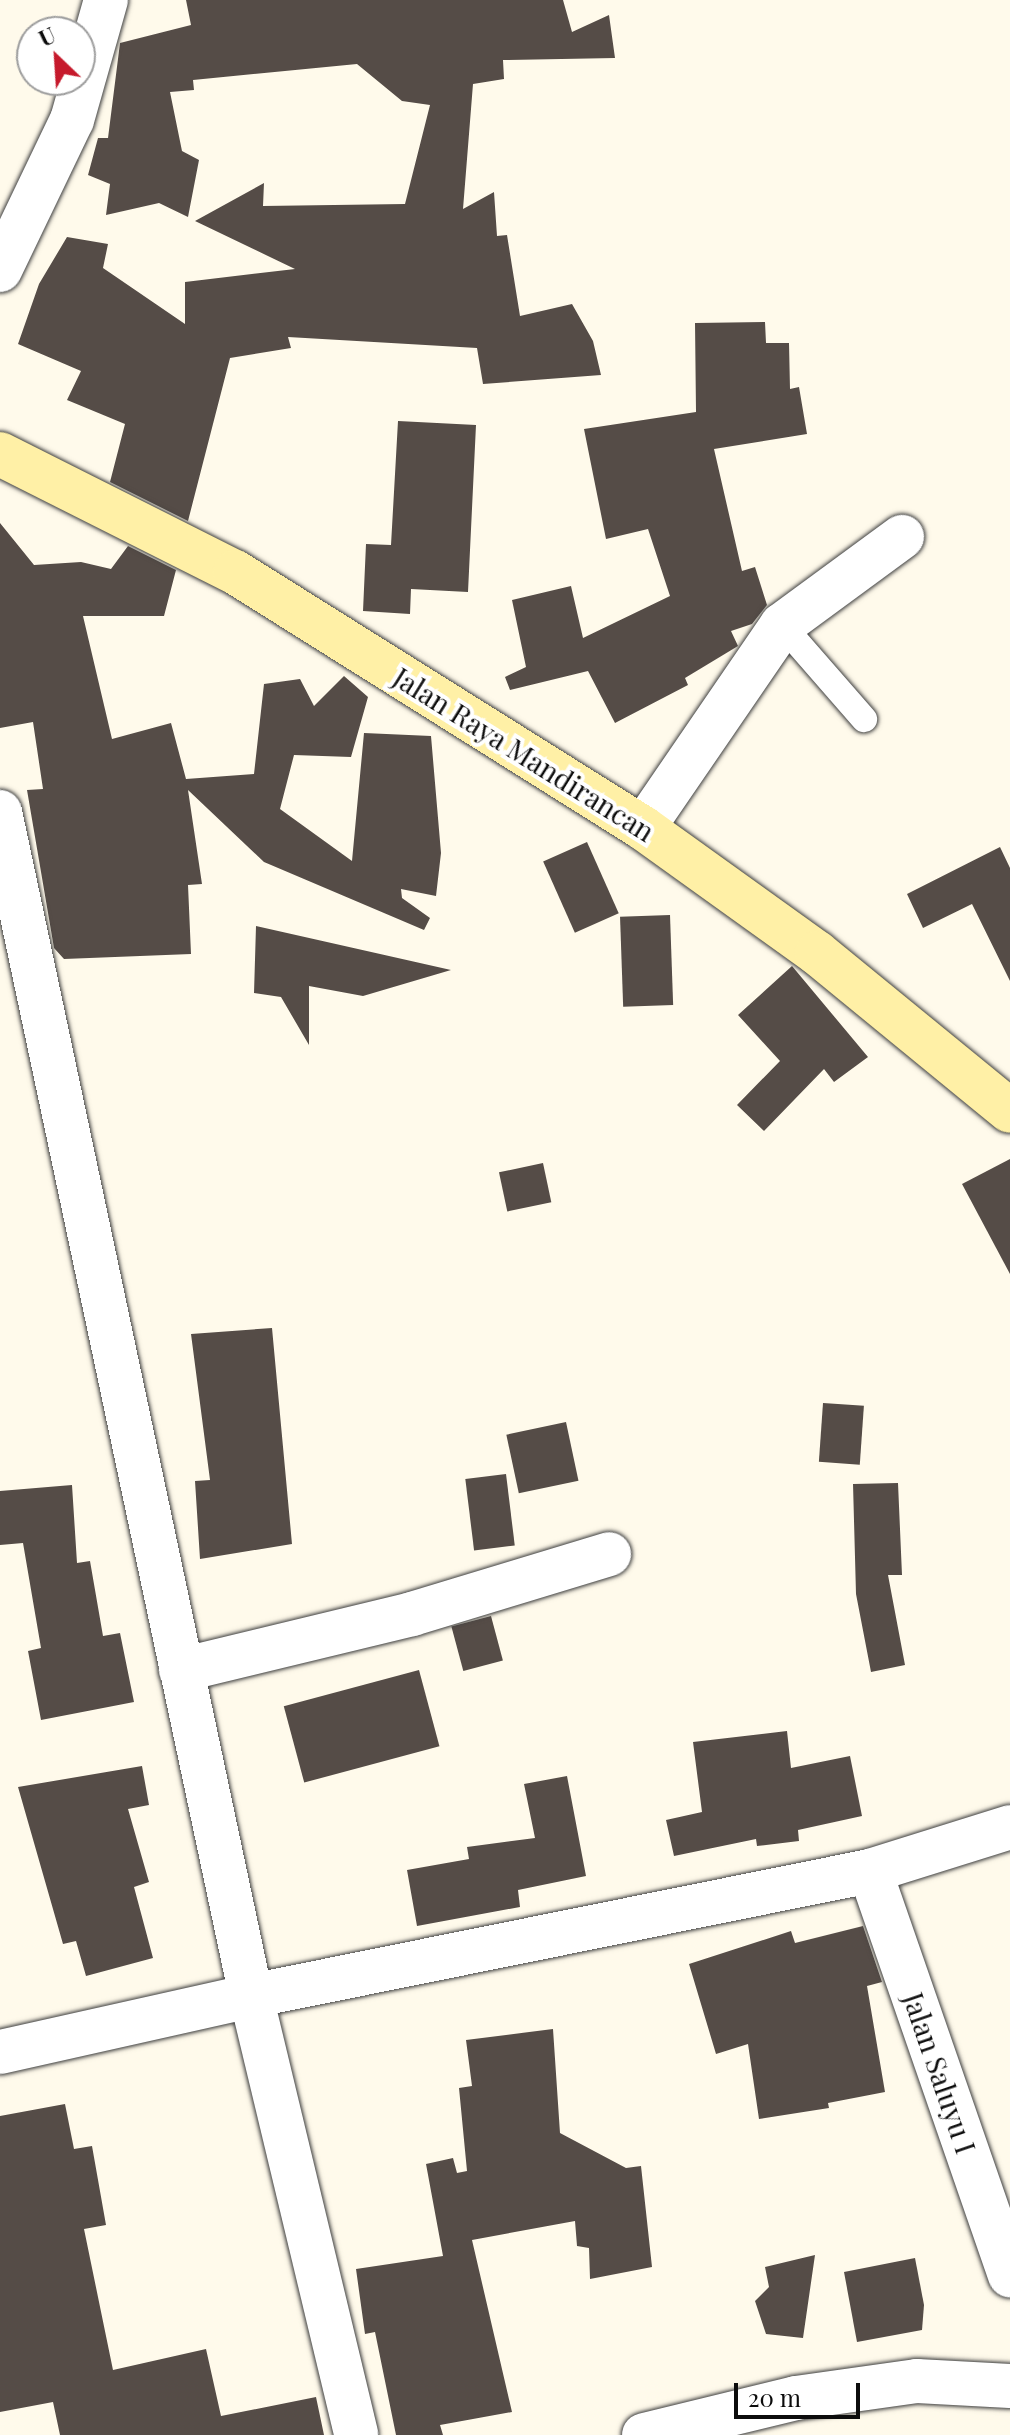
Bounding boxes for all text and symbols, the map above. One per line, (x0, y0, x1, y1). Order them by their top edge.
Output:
north arrow (16, 16, 96, 96)
text: U (33, 19, 60, 53)
street label: Jalan Raya Mandirancan (387, 660, 661, 848)
street label: Jalan Saluyu I (897, 1988, 983, 2158)
scale bar (738, 2367, 864, 2417)
text: 20 m (748, 2381, 801, 2413)

